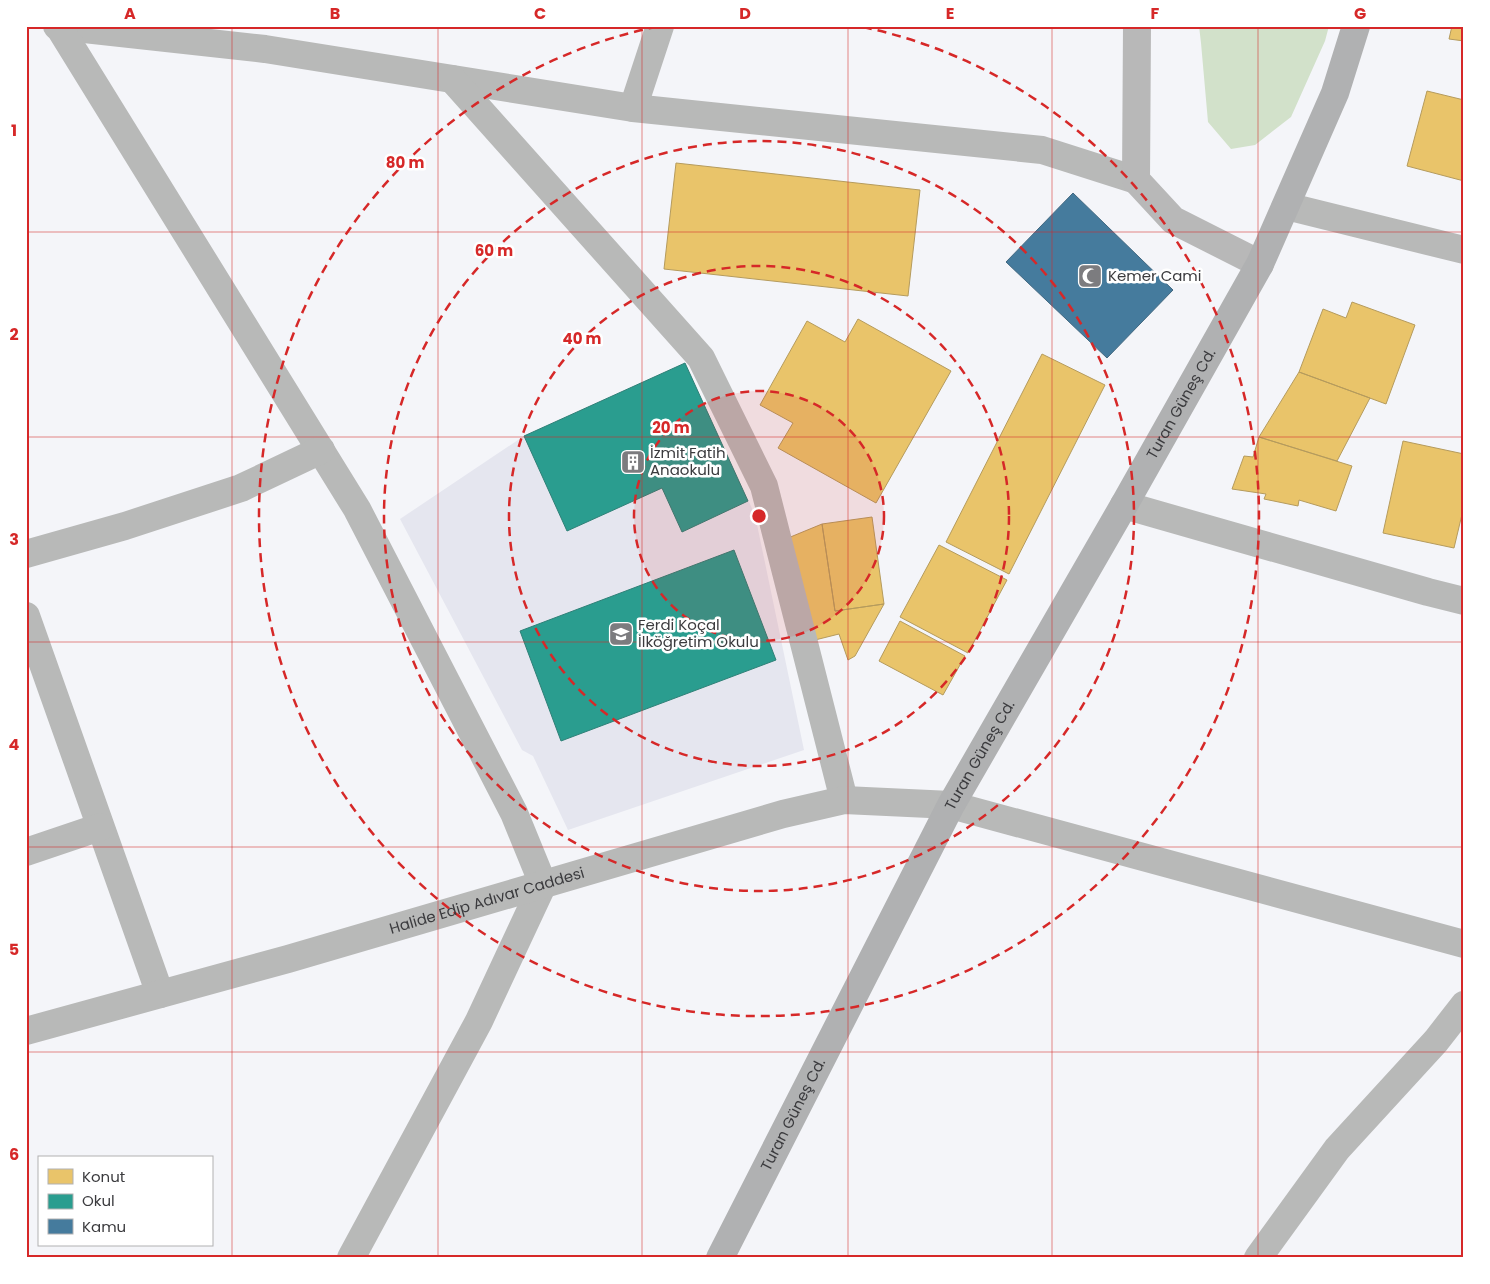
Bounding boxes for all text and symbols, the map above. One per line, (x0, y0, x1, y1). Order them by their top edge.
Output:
text: A (124, 2, 136, 25)
text: B (330, 2, 340, 25)
text: C (534, 2, 546, 25)
text: D (739, 2, 751, 25)
text: E (946, 2, 954, 25)
text: F (1151, 2, 1160, 25)
text: G (1354, 2, 1366, 25)
text: 1 (11, 119, 17, 142)
text: 80 m (386, 152, 424, 173)
text: 60 m (475, 240, 513, 261)
mosque icon: Kemer Cami (1077, 263, 1103, 289)
place label: Kemer Cami (1108, 265, 1202, 286)
text: 2 (9, 323, 19, 346)
text: 40 m (562, 328, 602, 349)
street label: Turan Güneş Cd. (1141, 344, 1220, 463)
text: 20 m (652, 417, 690, 438)
place label: İzmit Fatih Anaokulu (650, 442, 726, 480)
building icon: İzmit Fatih Anaokulu (620, 449, 646, 475)
centre of rings (750, 507, 768, 525)
text: 3 (9, 528, 19, 551)
place label: Ferdi Koçal İlköğretim Okulu (638, 614, 759, 652)
school or university icon: Ferdi Koçal İlköğretim Okulu (608, 621, 634, 647)
street label: Turan Güneş Cd. (939, 696, 1019, 814)
text: 4 (9, 733, 20, 756)
street label: Halide Edip Adıvar Caddesi (387, 862, 587, 939)
text: 5 (9, 938, 19, 961)
street label: Turan Güneş Cd. (755, 1054, 830, 1174)
text: 6 (9, 1143, 19, 1166)
legend (38, 1156, 212, 1246)
text: Konut (82, 1166, 125, 1187)
text: Okul (82, 1190, 115, 1211)
text: Kamu (82, 1216, 126, 1237)

